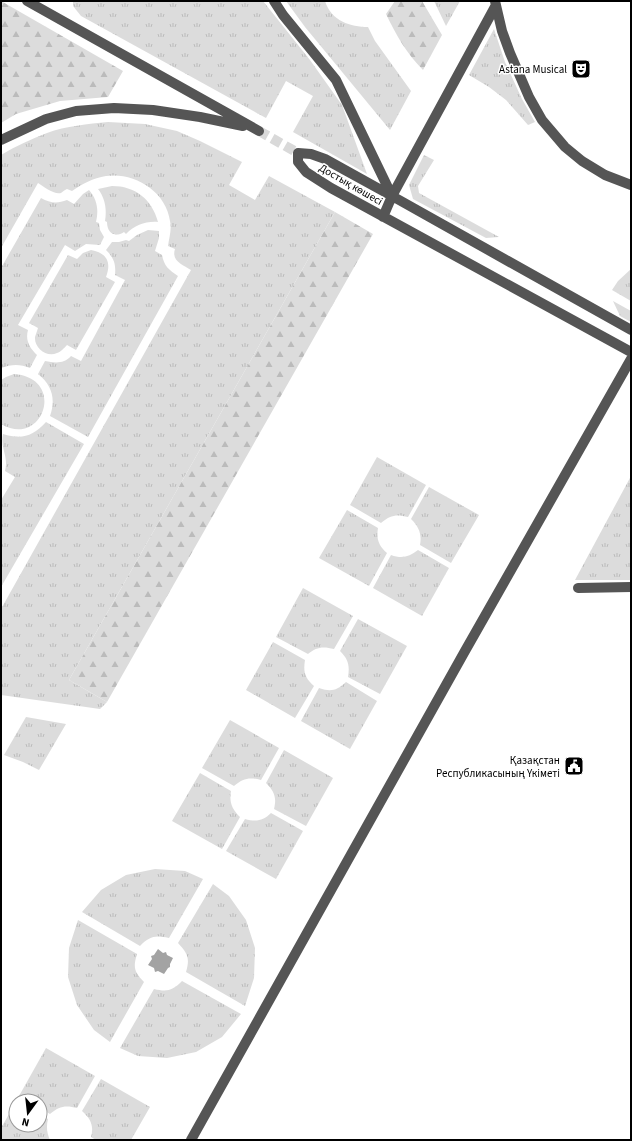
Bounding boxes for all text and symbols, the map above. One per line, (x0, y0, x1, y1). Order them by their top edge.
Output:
theatre icon: Astana Musical (570, 58, 592, 80)
place label: Astana Musical (499, 62, 567, 77)
street label: Достық көшесі (316, 160, 385, 209)
place label: Қазақстан Республикасының Үкіметі (436, 753, 560, 781)
public building icon: Қазақстан Республикасының Үкіметі (563, 755, 585, 777)
north arrow (8, 1093, 48, 1133)
text: N (20, 1114, 31, 1130)

